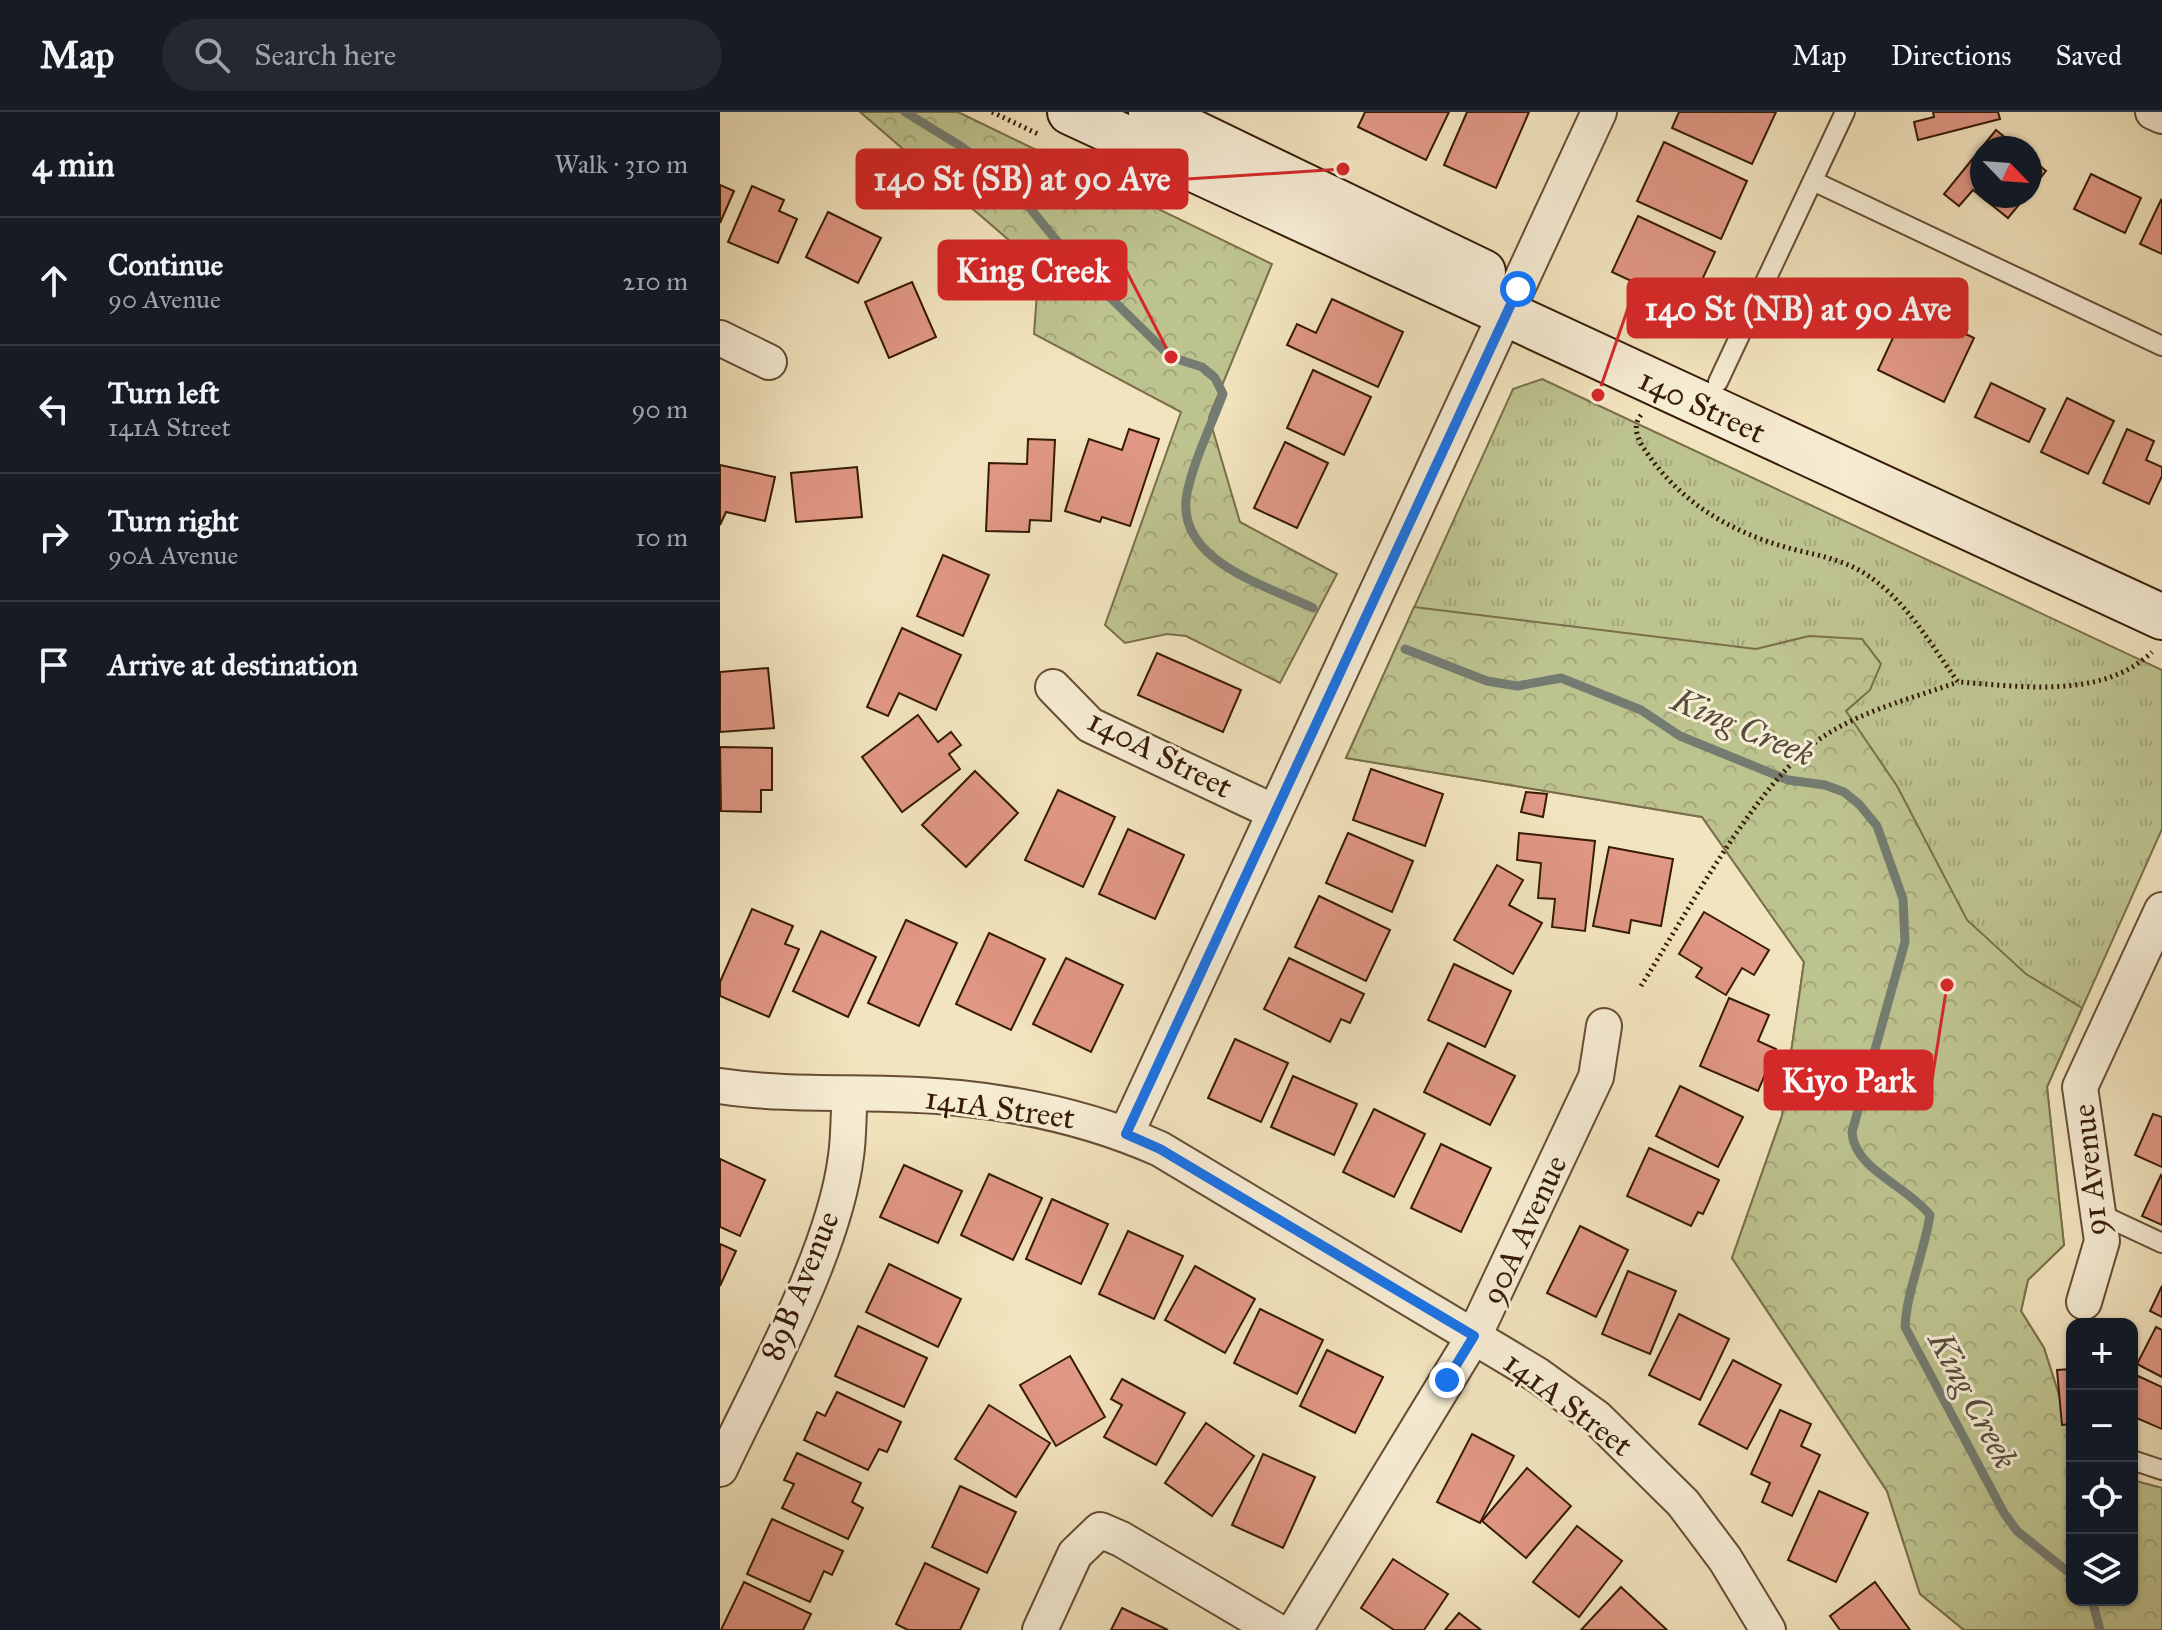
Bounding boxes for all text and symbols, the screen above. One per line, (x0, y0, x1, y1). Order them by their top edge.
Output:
search box (162, 19, 722, 91)
text: Map (40, 32, 114, 78)
icon: search (190, 33, 234, 77)
text: Search here (254, 37, 396, 73)
text: Map (1792, 38, 1847, 73)
text: Directions (1891, 38, 2012, 73)
text: Saved (2056, 38, 2122, 73)
north arrow (1970, 136, 2042, 208)
text: 4 min (32, 144, 115, 185)
text: Walk · 310 m (554, 148, 688, 180)
callout: 140 St (SB) at 90 Ave (857, 150, 1187, 208)
text: 140 St (SB) at 90 Ave (873, 158, 1171, 200)
callout: King Creek (939, 241, 1126, 299)
text: Continue (108, 247, 223, 283)
text: King Creek (956, 250, 1112, 291)
icon: ahead (32, 259, 76, 303)
text: 210 m (622, 265, 688, 297)
route start (1500, 271, 1536, 307)
callout: 140 St (NB) at 90 Ave (1628, 279, 1967, 337)
text: 90 Avenue (108, 283, 221, 315)
text: 140 St (NB) at 90 Ave (1645, 288, 1952, 330)
street label: 140 Street (1632, 360, 1772, 452)
text: Turn left (108, 375, 219, 411)
icon: left (32, 387, 76, 431)
text: 90 m (631, 393, 688, 425)
text: 141A Street (108, 411, 231, 443)
text: Turn right (108, 503, 239, 539)
icon: right (32, 515, 76, 559)
text: 10 m (635, 521, 688, 553)
text: 90A Avenue (108, 539, 238, 571)
icon: arrive (32, 643, 76, 687)
text: Arrive at destination (108, 647, 358, 683)
water label: King Creek (1664, 678, 1820, 775)
street label: 140A Street (1081, 701, 1239, 807)
callout: Kiyo Park (1765, 1051, 1932, 1109)
text: Kiyo Park (1782, 1060, 1918, 1101)
street label: 141A Street (922, 1078, 1078, 1138)
street label: 91 Avenue (2064, 1102, 2116, 1238)
street label: 90A Avenue (1472, 1149, 1576, 1311)
street label: 89B Avenue (752, 1205, 848, 1367)
map controls (2066, 1318, 2138, 1606)
button: + (2066, 1318, 2138, 1390)
water label: King Creek (1919, 1322, 2026, 1476)
street label: 141A Street (1496, 1343, 1640, 1465)
route end (1429, 1362, 1465, 1398)
button: − (2066, 1390, 2138, 1462)
button: locate (2066, 1462, 2138, 1534)
button: layers (2066, 1534, 2138, 1606)

